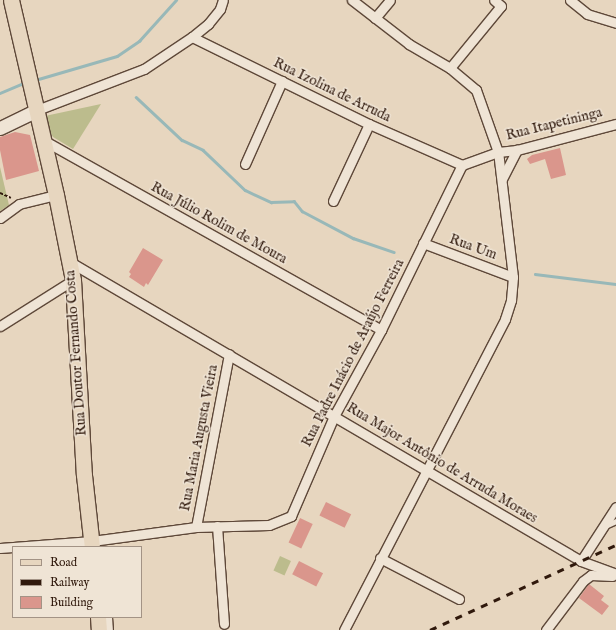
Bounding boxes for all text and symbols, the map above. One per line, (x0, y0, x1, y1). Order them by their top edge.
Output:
street label: Rua Izolina de Arruda (271, 54, 393, 126)
street label: Rua Itapetininga (504, 104, 604, 144)
street label: Rua Júlio Rolim de Moura (148, 179, 290, 267)
street label: Rua Um (447, 231, 499, 263)
street label: Rua Padre Inácio de Araújo Ferreira (298, 256, 408, 450)
street label: Rua Doutor Fernando Costa (62, 270, 90, 436)
street label: Rua Maria Augusta Vieira (177, 363, 221, 513)
street label: Rua Major Antônio de Arruda Moraes (344, 399, 540, 527)
legend (12, 546, 142, 618)
text: Road (50, 555, 77, 570)
text: Railway (50, 575, 89, 590)
text: Building (50, 595, 93, 610)

